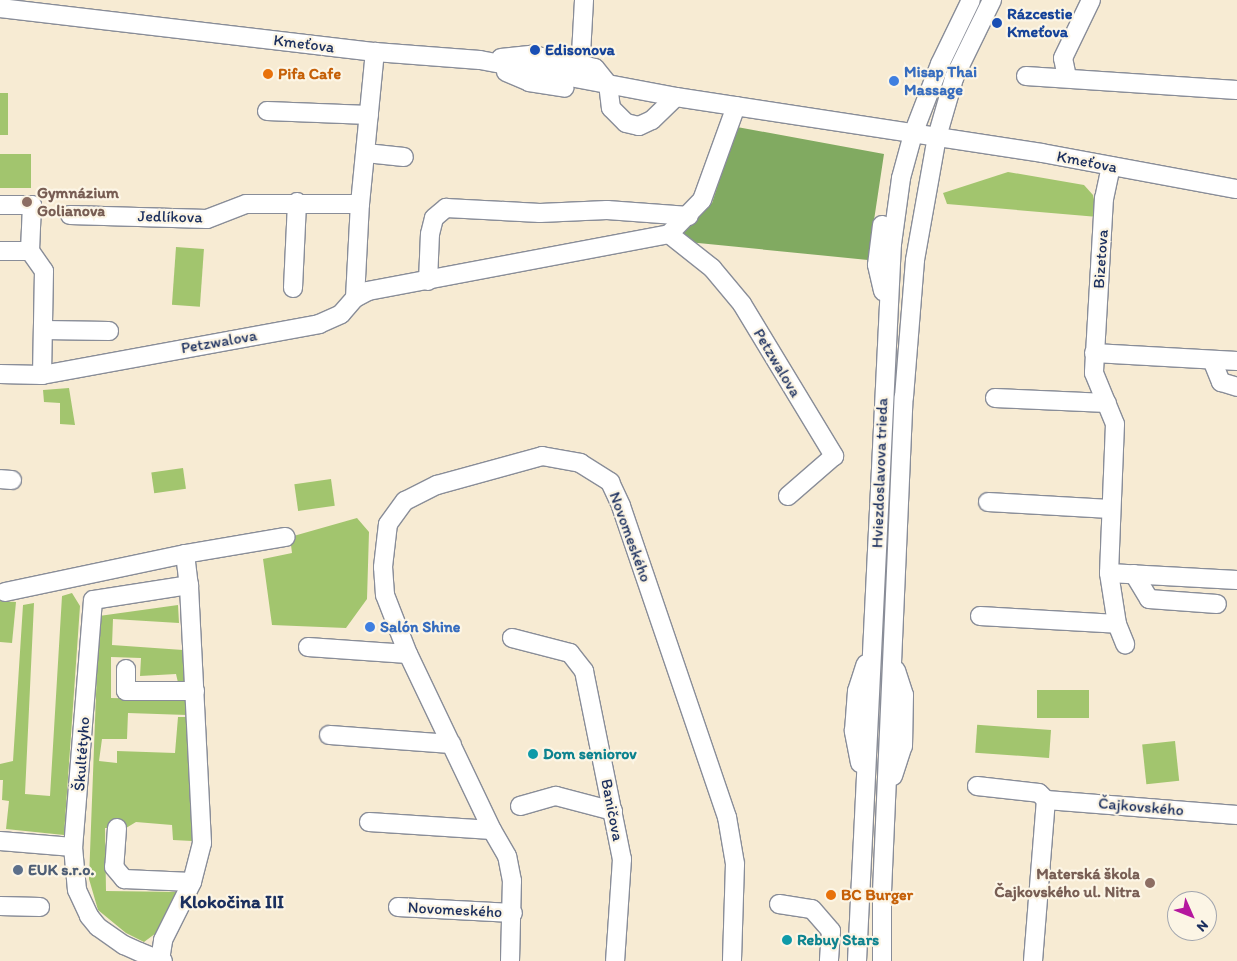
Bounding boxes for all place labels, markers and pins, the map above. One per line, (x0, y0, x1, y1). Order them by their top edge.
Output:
place label: Rázcestie Kmeťova (1007, 4, 1072, 42)
marker: Rázcestie Kmeťova (991, 17, 1003, 29)
place label: Edisonova (545, 40, 615, 60)
marker: Edisonova (529, 44, 541, 56)
place label: Misap Thai Massage (904, 62, 977, 100)
place label: Pifa Cafe (278, 64, 341, 84)
marker: Pifa Cafe (262, 68, 274, 80)
marker: Misap Thai Massage (888, 75, 900, 87)
place label: Gymnázium Golianova (37, 183, 119, 221)
marker: Gymnázium Golianova (21, 196, 33, 208)
place label: Salón Shine (380, 617, 460, 637)
marker: Salón Shine (364, 621, 376, 633)
place label: Dom seniorov (543, 744, 636, 764)
marker: Dom seniorov (527, 748, 539, 760)
place label: EUK s.r.o. (28, 860, 94, 880)
marker: EUK s.r.o. (12, 864, 24, 876)
place label: Materská škola Čajkovského ul. Nitra (995, 864, 1140, 902)
marker: Materská škola Čajkovského ul. Nitra (1144, 877, 1156, 889)
place label: BC Burger (841, 885, 913, 905)
marker: BC Burger (825, 889, 837, 901)
place label: Rebuy Stars (797, 930, 879, 950)
marker: Rebuy Stars (781, 934, 793, 946)

